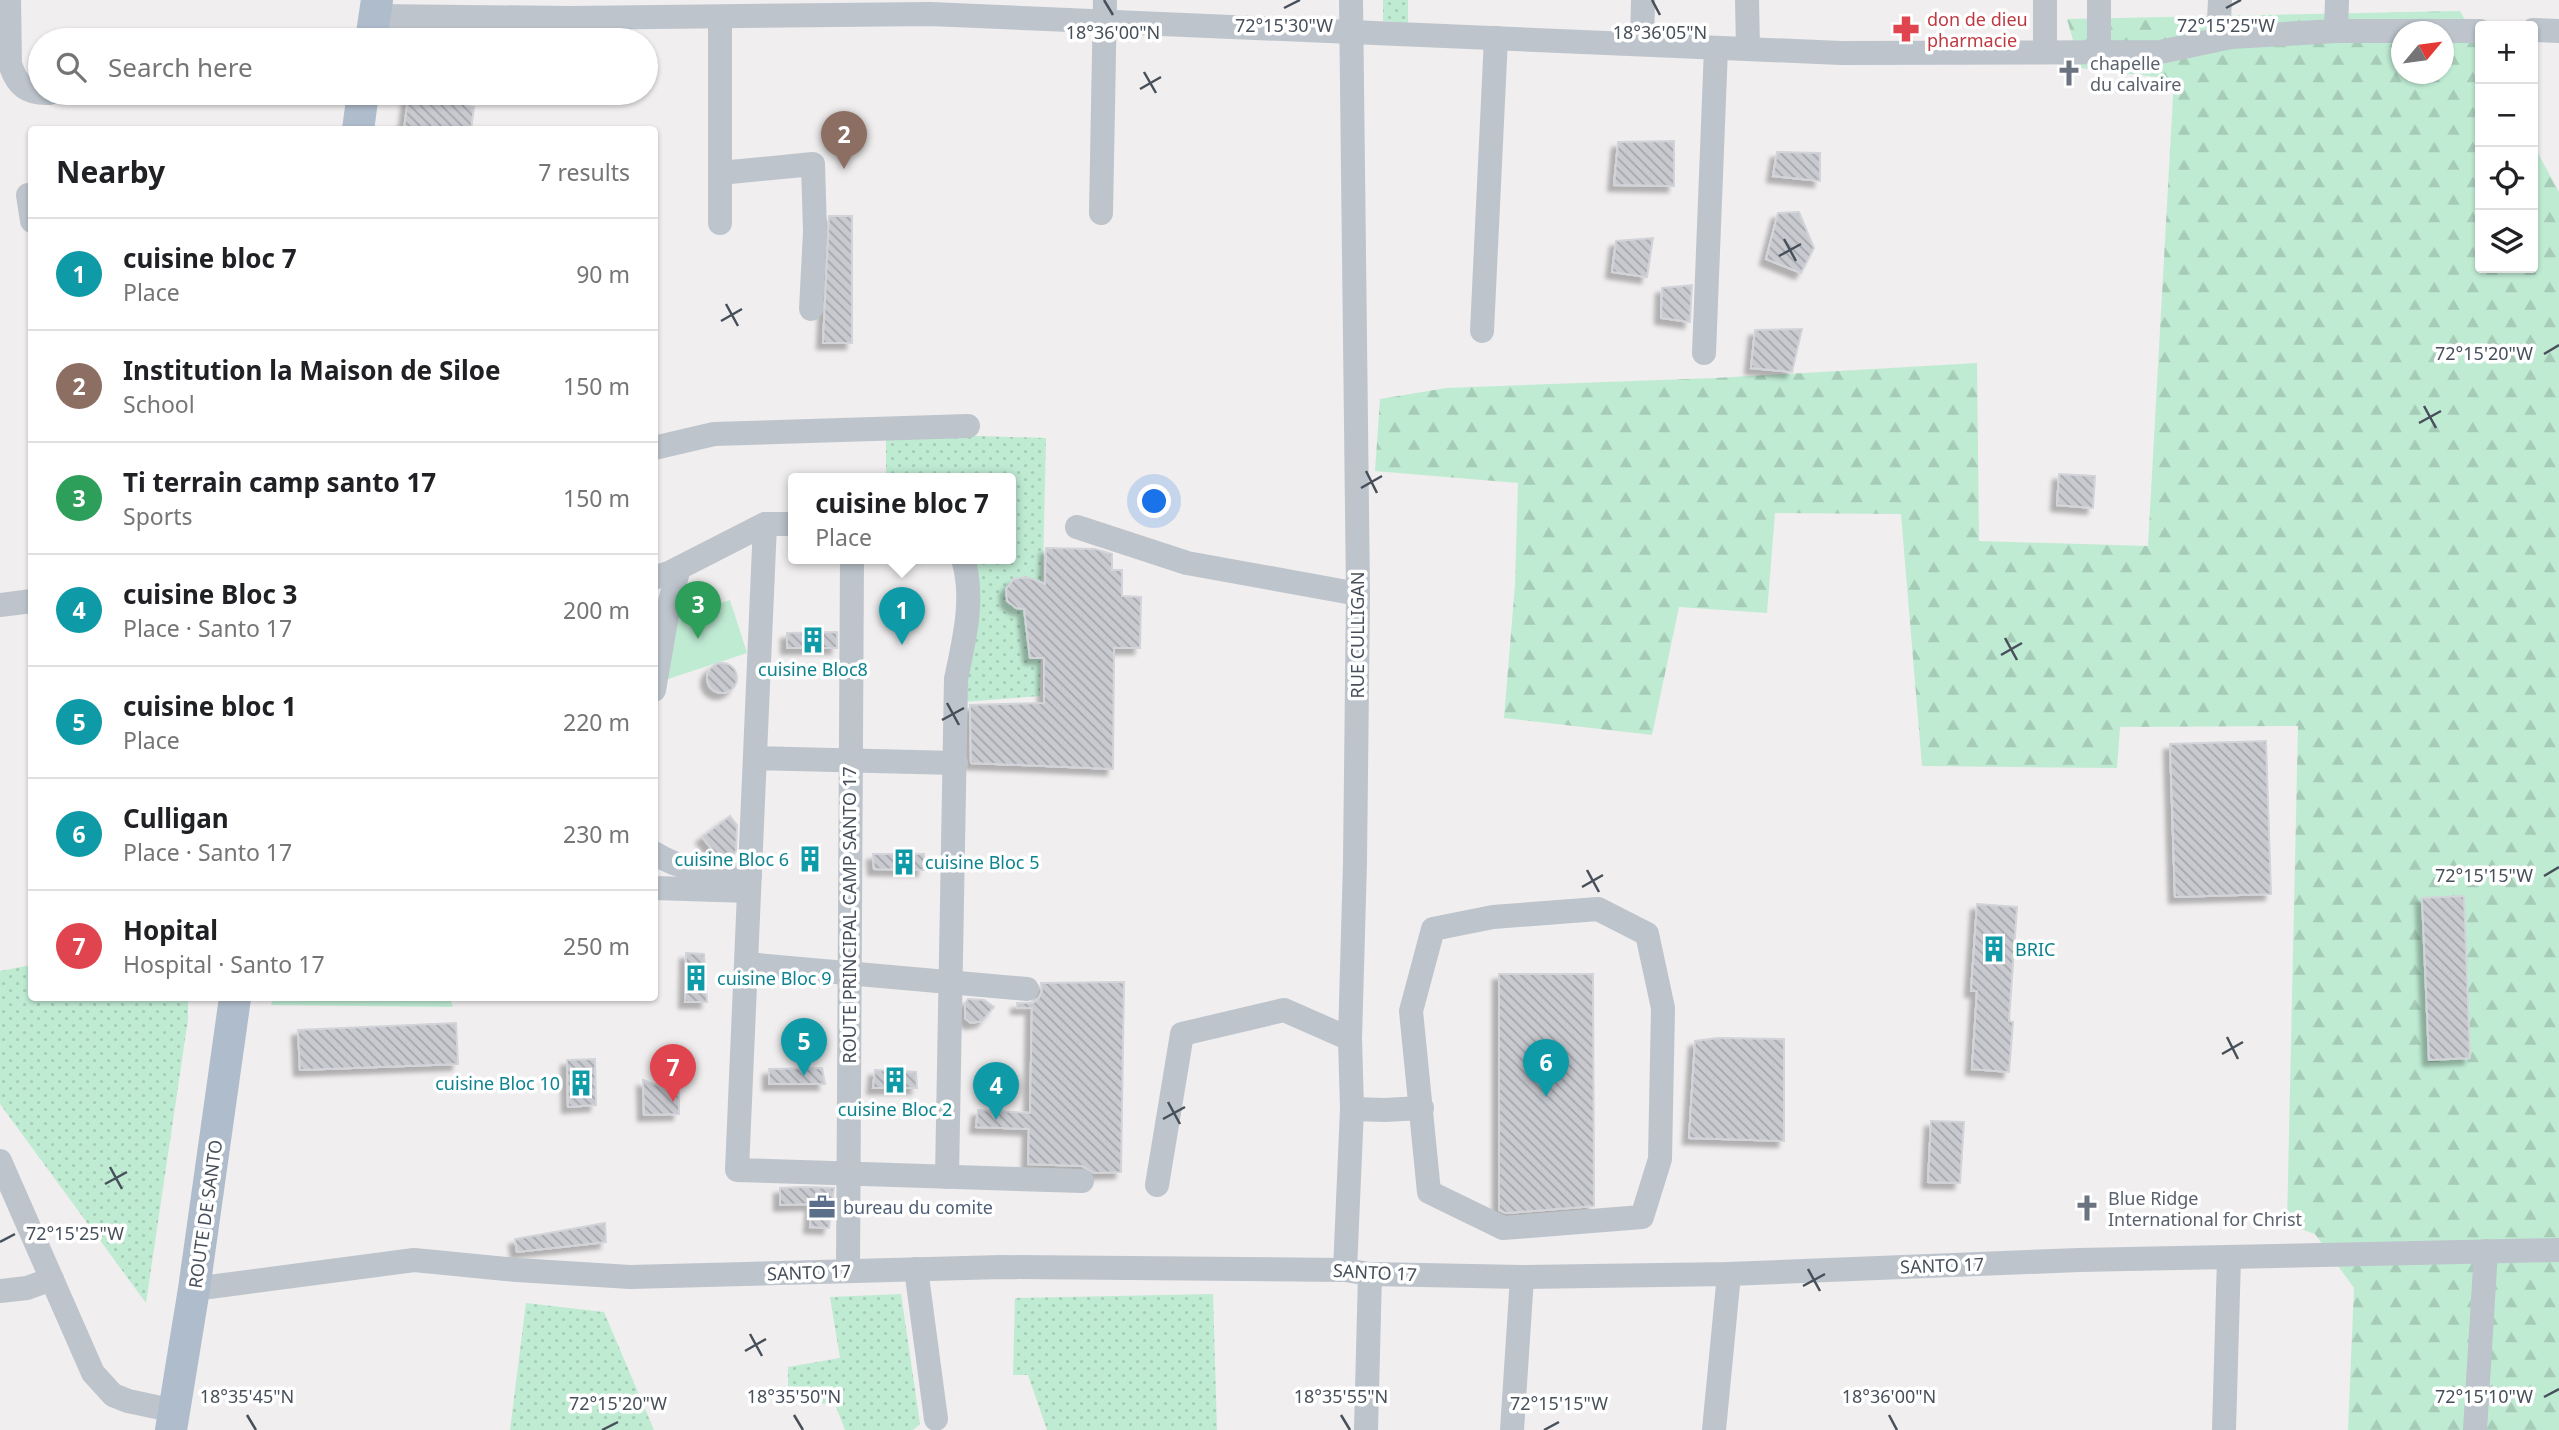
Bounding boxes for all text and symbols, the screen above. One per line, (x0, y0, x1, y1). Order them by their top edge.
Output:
place label: don de dieu pharmacie (1927, 7, 2028, 52)
text: 72°15'30"W (1235, 13, 1333, 37)
text: 72°15'25"W (2177, 13, 2275, 37)
pharmacy icon: don de dieu pharmacie (1891, 14, 1921, 44)
text: 18°36'00"N (1066, 20, 1160, 44)
text: 18°36'05"N (1613, 20, 1707, 44)
north arrow (2391, 21, 2454, 84)
map controls (2475, 21, 2538, 273)
button: + (2475, 21, 2538, 84)
search box (28, 28, 658, 105)
icon: search (52, 48, 90, 86)
text: Search here (108, 49, 253, 85)
place label: chapelle du calvaire (2090, 51, 2181, 96)
church icon: chapelle du calvaire (2054, 58, 2084, 88)
button: − (2475, 84, 2538, 147)
pin: 2 (821, 111, 867, 169)
button: locate (2475, 147, 2538, 210)
text: Nearby (56, 151, 165, 192)
text: 7 results (538, 156, 630, 188)
button: layers (2475, 210, 2538, 273)
text: cuisine bloc 7 (123, 240, 297, 276)
text: 1 (72, 258, 86, 290)
text: 90 m (576, 258, 630, 290)
text: Place (123, 276, 180, 308)
text: 72°15'20"W (2435, 341, 2533, 365)
text: Institution la Maison de Siloe (123, 352, 501, 388)
text: 2 (72, 370, 86, 402)
text: 150 m (563, 370, 630, 402)
text: School (123, 388, 195, 420)
text: Ti terrain camp santo 17 (123, 464, 436, 500)
popup (788, 473, 1016, 564)
text: 3 (72, 482, 86, 514)
text: 150 m (563, 482, 630, 514)
your location (1137, 484, 1171, 518)
text: cuisine bloc 7 (815, 485, 989, 521)
text: Sports (123, 500, 193, 532)
text: Place (815, 521, 872, 553)
street label: RUE CULLIGAN (1345, 572, 1369, 698)
text: cuisine Bloc 3 (123, 576, 297, 612)
pin: 3 (675, 581, 721, 639)
pin: 1 (879, 587, 925, 645)
text: 4 (72, 594, 86, 626)
text: 200 m (563, 594, 630, 626)
text: Place · Santo 17 (123, 612, 292, 644)
building icon: cuisine Bloc8 (798, 625, 828, 655)
place label: cuisine Bloc8 (758, 657, 868, 681)
text: cuisine bloc 1 (123, 688, 297, 724)
text: 5 (72, 706, 86, 738)
text: 220 m (563, 706, 630, 738)
text: Place (123, 724, 180, 756)
street label: ROUTE PRINCIPAL CAMP SANTO 17 (837, 767, 861, 1063)
text: Culligan (123, 800, 229, 836)
text: 6 (72, 818, 86, 850)
text: 230 m (563, 818, 630, 850)
text: Place · Santo 17 (123, 836, 292, 868)
building icon: cuisine Bloc 6 (795, 844, 825, 874)
place label: cuisine Bloc 6 (675, 847, 789, 871)
building icon: cuisine Bloc 5 (889, 847, 919, 877)
place label: cuisine Bloc 5 (925, 850, 1039, 874)
text: 72°15'15"W (2435, 863, 2533, 887)
text: Hopital (123, 912, 218, 948)
text: 7 (72, 930, 86, 962)
text: 250 m (563, 930, 630, 962)
building icon: BRIC (1979, 934, 2009, 964)
place label: BRIC (2015, 937, 2055, 961)
text: Hospital · Santo 17 (123, 948, 325, 980)
building icon: cuisine Bloc 9 (681, 963, 711, 993)
place label: cuisine Bloc 9 (717, 966, 831, 990)
pin: 5 (781, 1018, 827, 1076)
pin: 6 (1523, 1039, 1569, 1097)
pin: 7 (650, 1044, 696, 1102)
pin: 4 (973, 1062, 1019, 1120)
building icon: cuisine Bloc 2 (880, 1065, 910, 1095)
building icon: cuisine Bloc 10 (566, 1068, 596, 1098)
place label: cuisine Bloc 10 (435, 1071, 560, 1095)
place label: cuisine Bloc 2 (838, 1097, 952, 1121)
street label: ROUTE DE SANTO (183, 1138, 227, 1290)
place label: Blue Ridge International for Christ (2108, 1186, 2303, 1231)
office icon: bureau du comite (807, 1192, 837, 1222)
church icon: Blue Ridge International for Christ (2072, 1193, 2102, 1223)
place label: bureau du comite (843, 1195, 993, 1219)
text: 72°15'25"W (26, 1221, 124, 1245)
street label: SANTO 17 (1900, 1252, 1984, 1278)
street label: SANTO 17 (1332, 1258, 1418, 1286)
street label: SANTO 17 (767, 1259, 851, 1285)
text: 18°35'45"N (200, 1384, 294, 1408)
text: 18°35'50"N (747, 1384, 841, 1408)
text: 18°35'55"N (1294, 1384, 1388, 1408)
text: 18°36'00"N (1842, 1384, 1936, 1408)
text: 72°15'10"W (2435, 1384, 2533, 1408)
text: 72°15'20"W (569, 1391, 667, 1415)
text: 72°15'15"W (1510, 1391, 1608, 1415)

